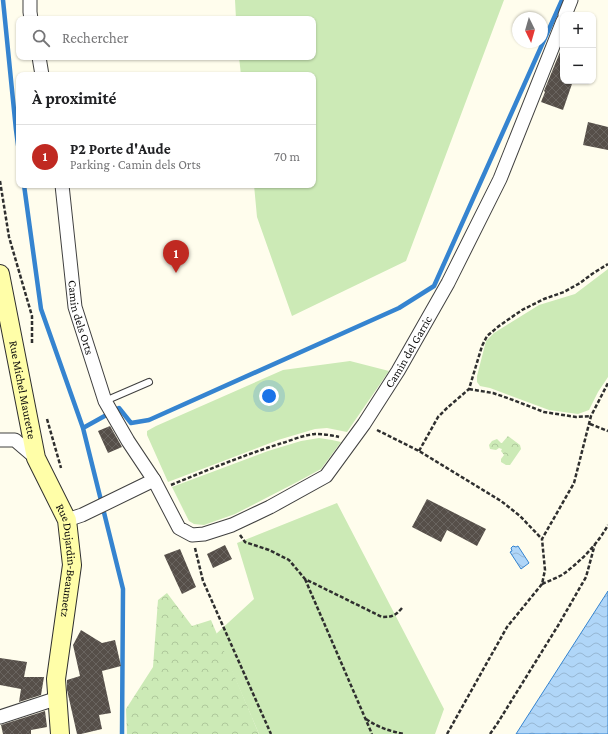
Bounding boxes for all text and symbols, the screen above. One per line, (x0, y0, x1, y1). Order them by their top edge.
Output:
north arrow (512, 12, 548, 48)
map controls (560, 12, 596, 84)
button: + (560, 12, 596, 48)
search box (16, 16, 316, 60)
icon: search (30, 27, 52, 49)
text: Rechercher (62, 30, 129, 46)
button: − (560, 48, 596, 84)
text: À proximité (32, 89, 116, 108)
text: P2 Porte d'Aude (70, 141, 171, 157)
text: 1 (43, 149, 47, 164)
text: 70 m (274, 149, 300, 164)
text: Parking · Camin dels Orts (70, 157, 201, 172)
pin: 1 (163, 240, 189, 273)
street label: Camin dels Orts (65, 279, 97, 357)
street label: Camin del Garric (382, 313, 435, 390)
street label: Rue Michel Maurette (6, 339, 39, 440)
your location (259, 386, 279, 406)
street label: Rue Dujardin-Beaumetz (53, 501, 79, 618)

